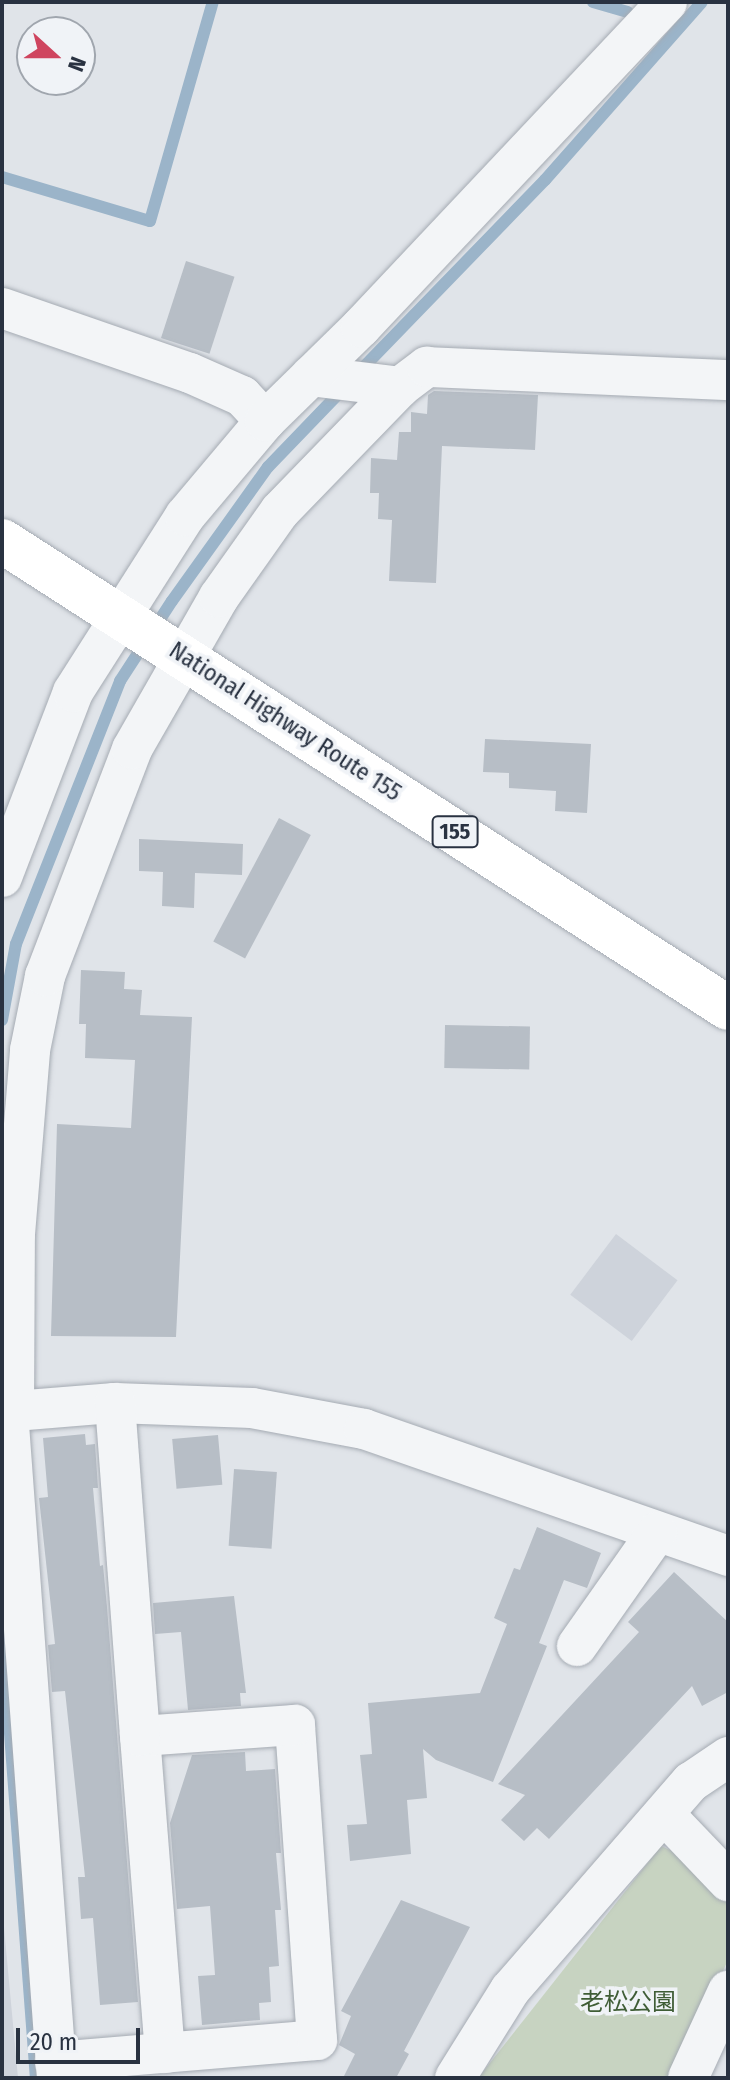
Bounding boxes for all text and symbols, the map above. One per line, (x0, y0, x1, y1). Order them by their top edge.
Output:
north arrow (16, 16, 96, 96)
text: N (62, 53, 92, 75)
street label: National Highway Route 155 (164, 636, 406, 808)
road number: 155 (431, 814, 479, 850)
park label: 老松公園 (580, 1989, 676, 2017)
scale bar (20, 2012, 144, 2062)
text: 20 m (30, 2028, 77, 2056)

